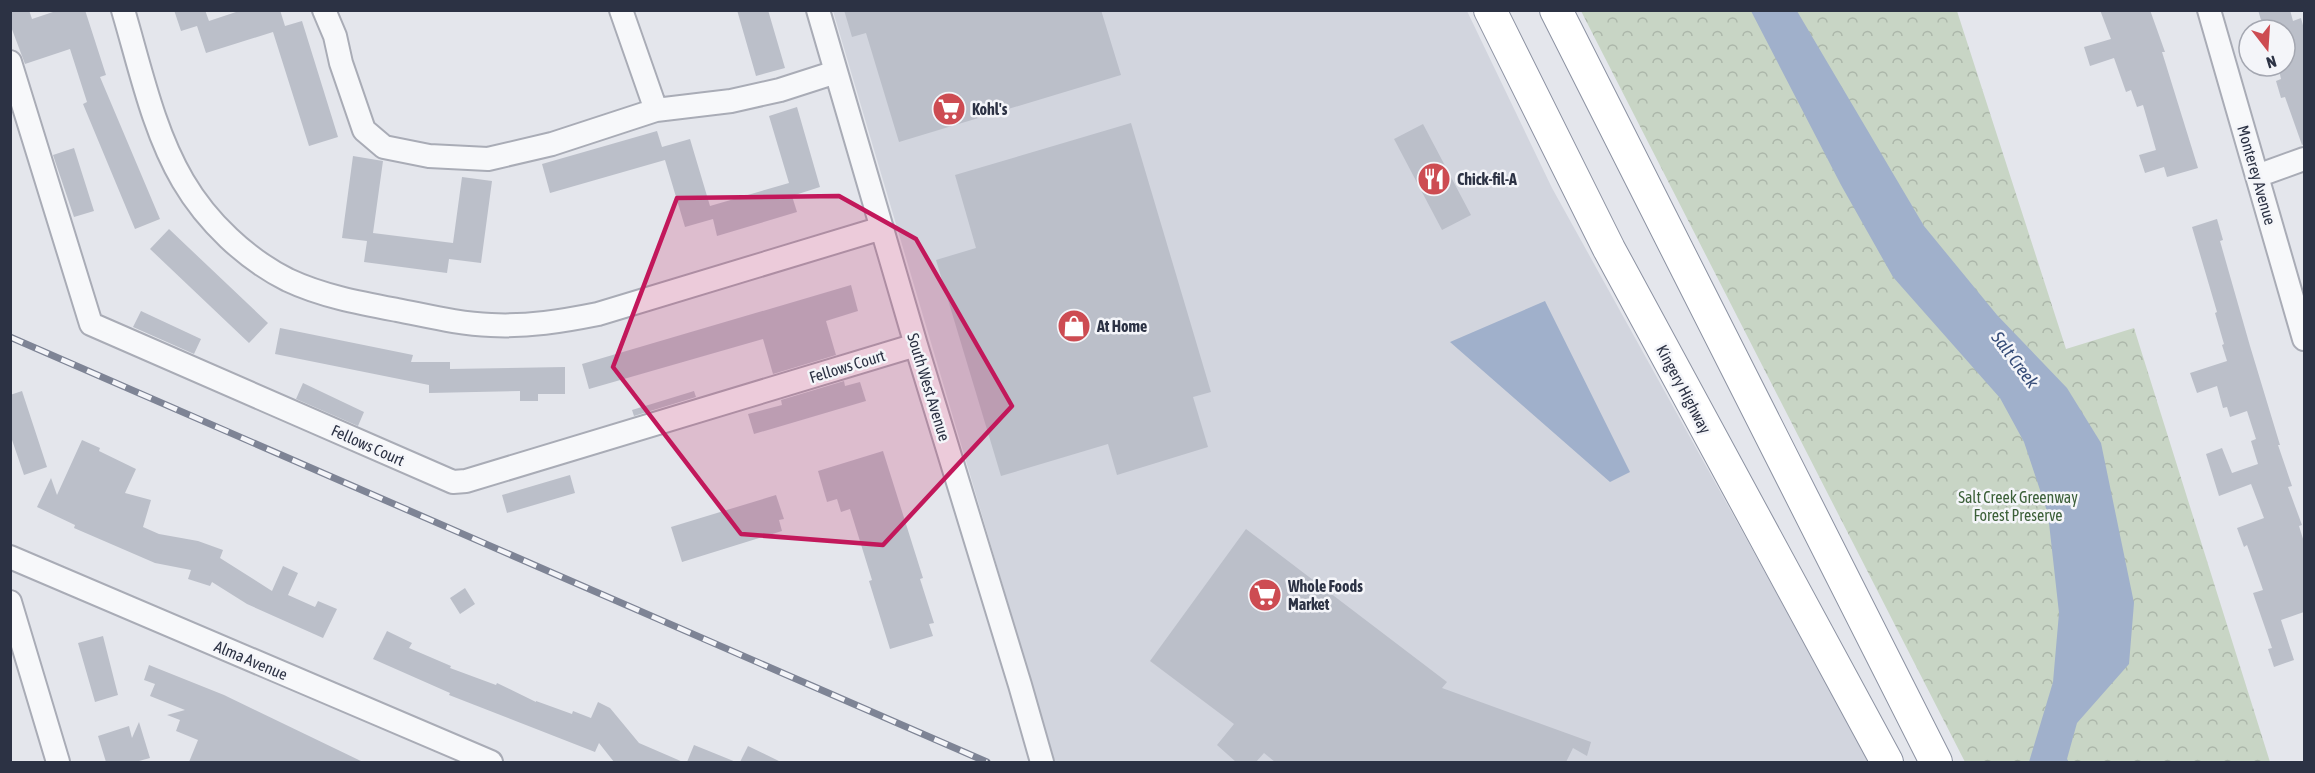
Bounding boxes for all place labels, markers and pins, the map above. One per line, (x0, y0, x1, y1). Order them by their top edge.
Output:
supermarket icon: Kohl's (931, 91, 967, 127)
place label: Kohl's (972, 100, 1008, 118)
restaurant icon: Chick-fil-A (1416, 161, 1452, 197)
place label: Chick-fil-A (1457, 170, 1517, 188)
shop icon: At Home (1056, 308, 1092, 344)
place label: At Home (1096, 317, 1147, 335)
supermarket icon: Whole Foods Market (1247, 577, 1283, 613)
place label: Whole Foods Market (1287, 577, 1363, 613)

